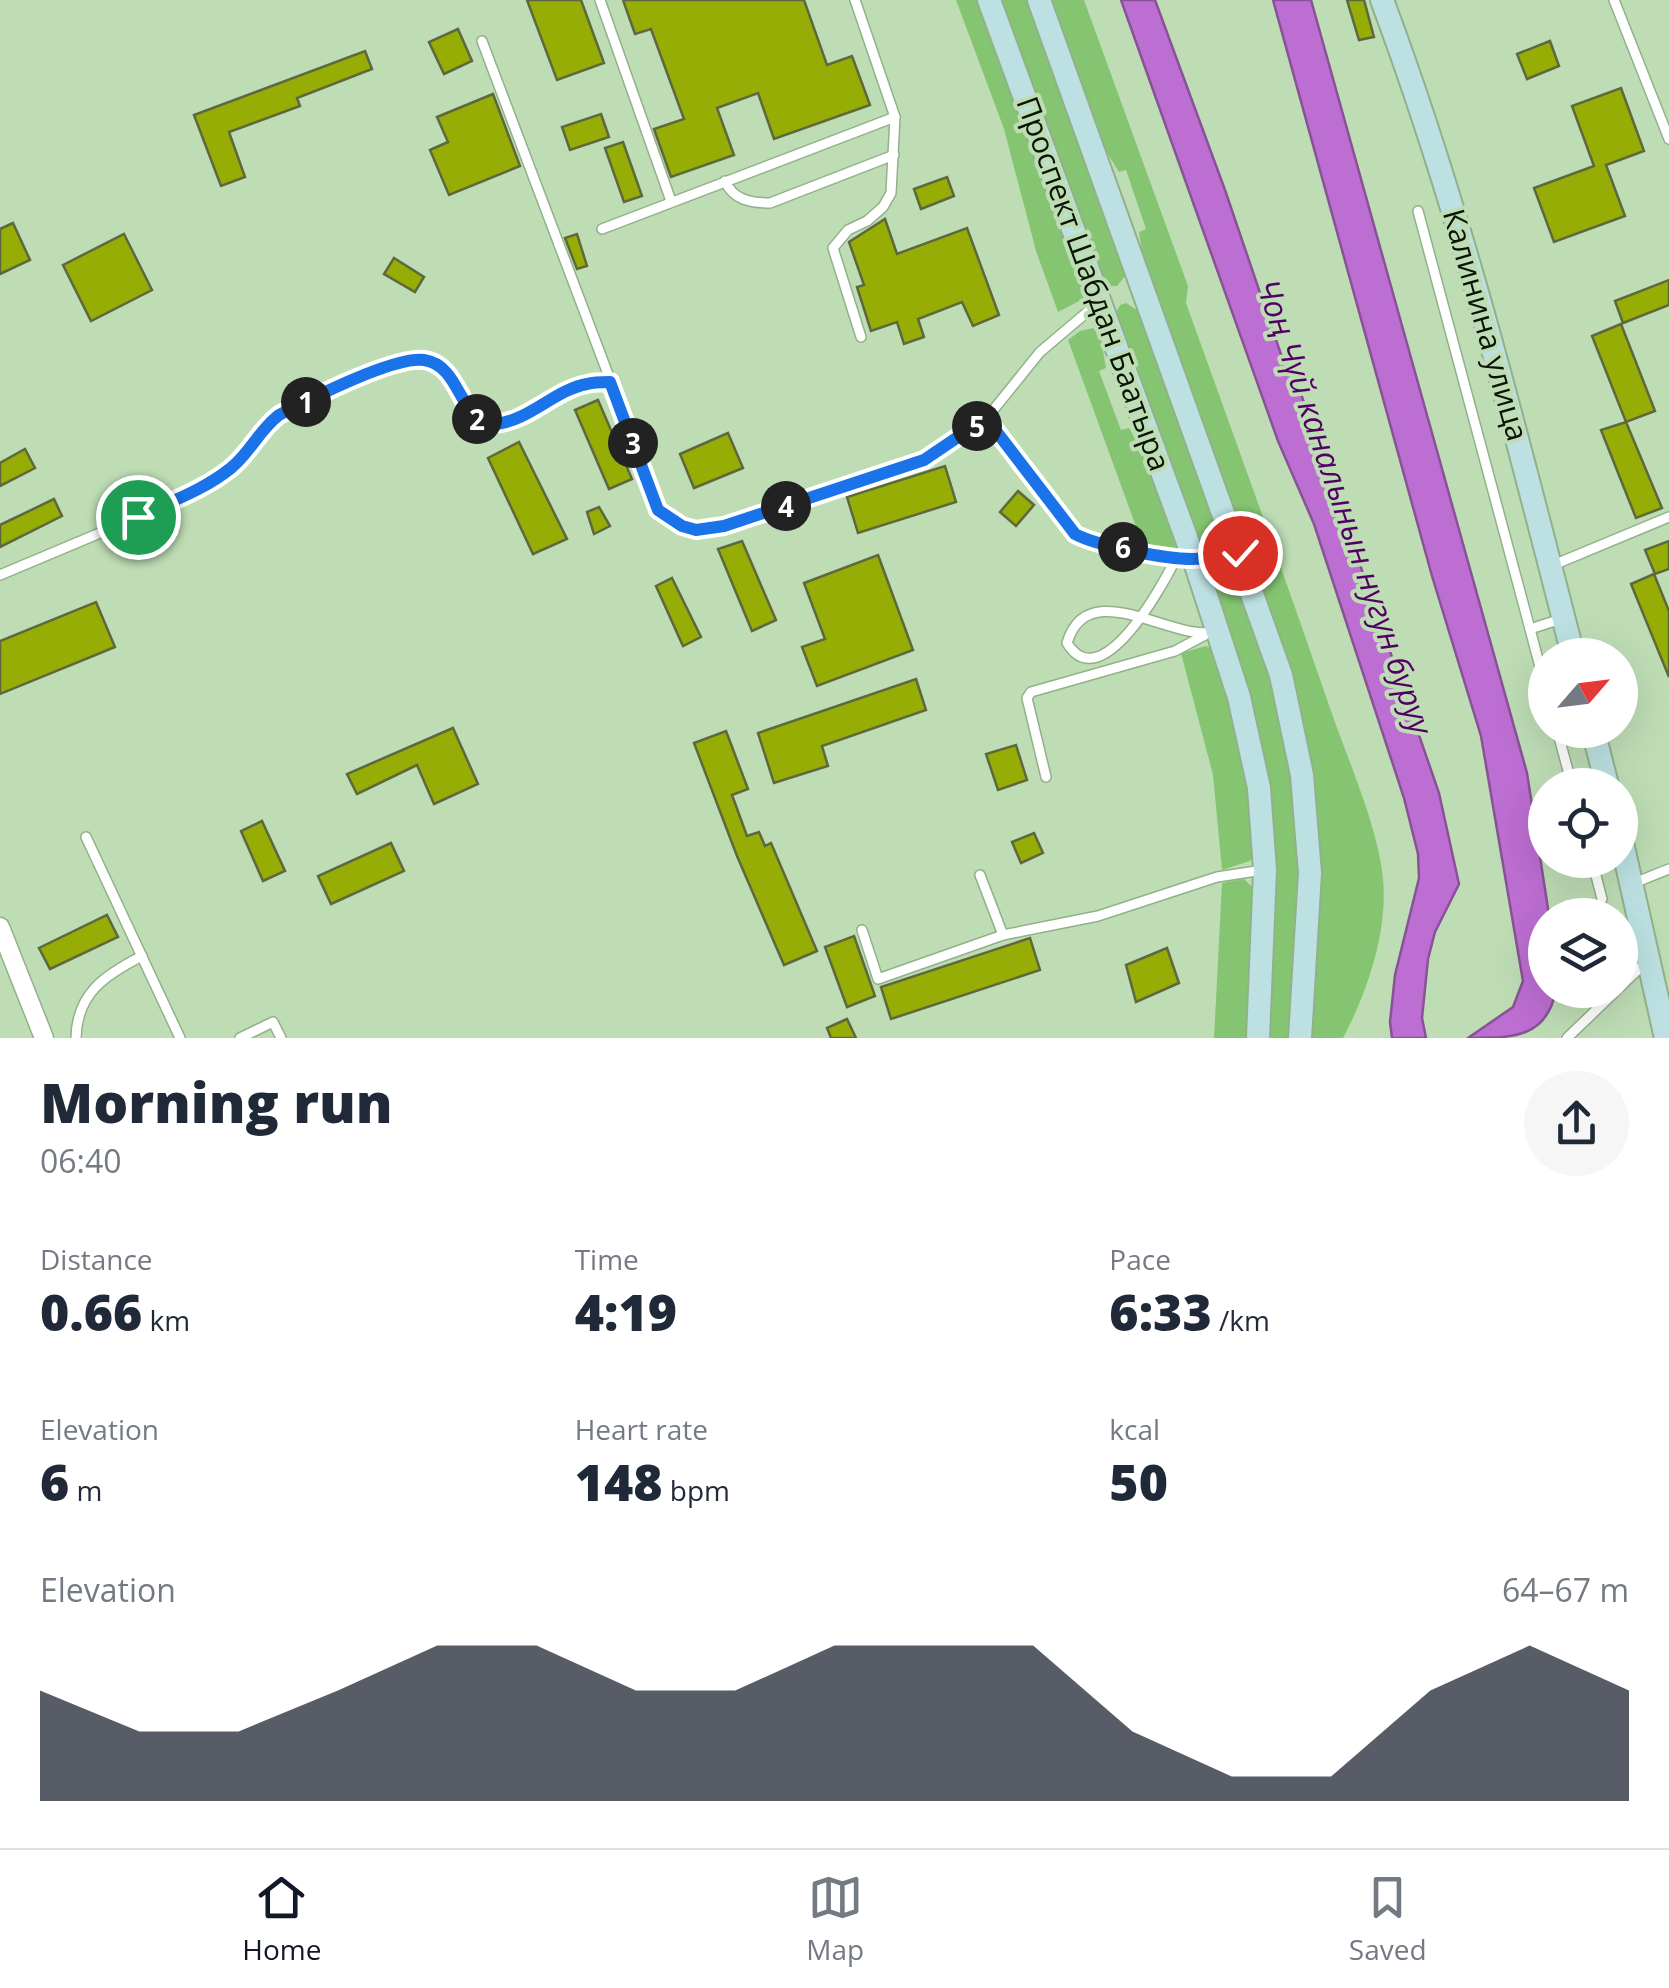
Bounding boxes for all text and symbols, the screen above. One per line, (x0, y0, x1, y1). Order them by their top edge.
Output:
street label: Проспект Шабдан Баатыра (1008, 91, 1181, 476)
street label: Калинина улица (1434, 204, 1539, 445)
water label: Чоң Чүй каналынын нугун буруу (1247, 273, 1444, 742)
pin: 1 (281, 377, 331, 427)
text: 1 (298, 383, 314, 421)
pin: 2 (452, 394, 502, 444)
text: 2 (469, 400, 485, 438)
pin: 5 (952, 401, 1002, 451)
text: 5 (969, 407, 985, 445)
pin: 3 (608, 418, 658, 468)
text: 3 (625, 424, 641, 462)
pin (96, 475, 181, 560)
pin: 4 (761, 481, 811, 531)
text: 4 (778, 487, 794, 525)
icon: arrive (111, 490, 166, 545)
pin (1198, 511, 1283, 596)
pin: 6 (1098, 522, 1148, 572)
icon: check (1213, 526, 1268, 581)
text: 6 (1115, 528, 1131, 566)
north arrow (1528, 638, 1638, 748)
map controls (1528, 638, 1638, 1008)
button: locate (1528, 768, 1638, 878)
button: layers (1528, 898, 1638, 1008)
text: Morning run (40, 1064, 393, 1139)
button: share (1524, 1071, 1629, 1176)
text: 06:40 (40, 1139, 122, 1182)
text: Distance (40, 1240, 153, 1278)
text: Time (575, 1240, 639, 1278)
text: Pace (1109, 1240, 1171, 1278)
text: 0.66 (40, 1278, 142, 1346)
text: 4:19 (575, 1278, 677, 1346)
text: 6:33 (1109, 1278, 1212, 1346)
text: km (142, 1301, 190, 1339)
text: /km (1212, 1301, 1270, 1339)
text: Elevation (40, 1410, 159, 1448)
text: Heart rate (575, 1410, 708, 1448)
text: kcal (1109, 1410, 1160, 1448)
text: 6 (40, 1448, 69, 1516)
text: 148 (575, 1448, 663, 1516)
text: 50 (1109, 1448, 1168, 1516)
text: m (69, 1471, 103, 1509)
text: bpm (663, 1471, 730, 1509)
text: Elevation (40, 1568, 176, 1611)
text: 64–67 m (1502, 1568, 1629, 1611)
tab: Home (242, 1870, 322, 1968)
tab: Map (806, 1870, 864, 1968)
tab: Saved (1349, 1870, 1427, 1968)

